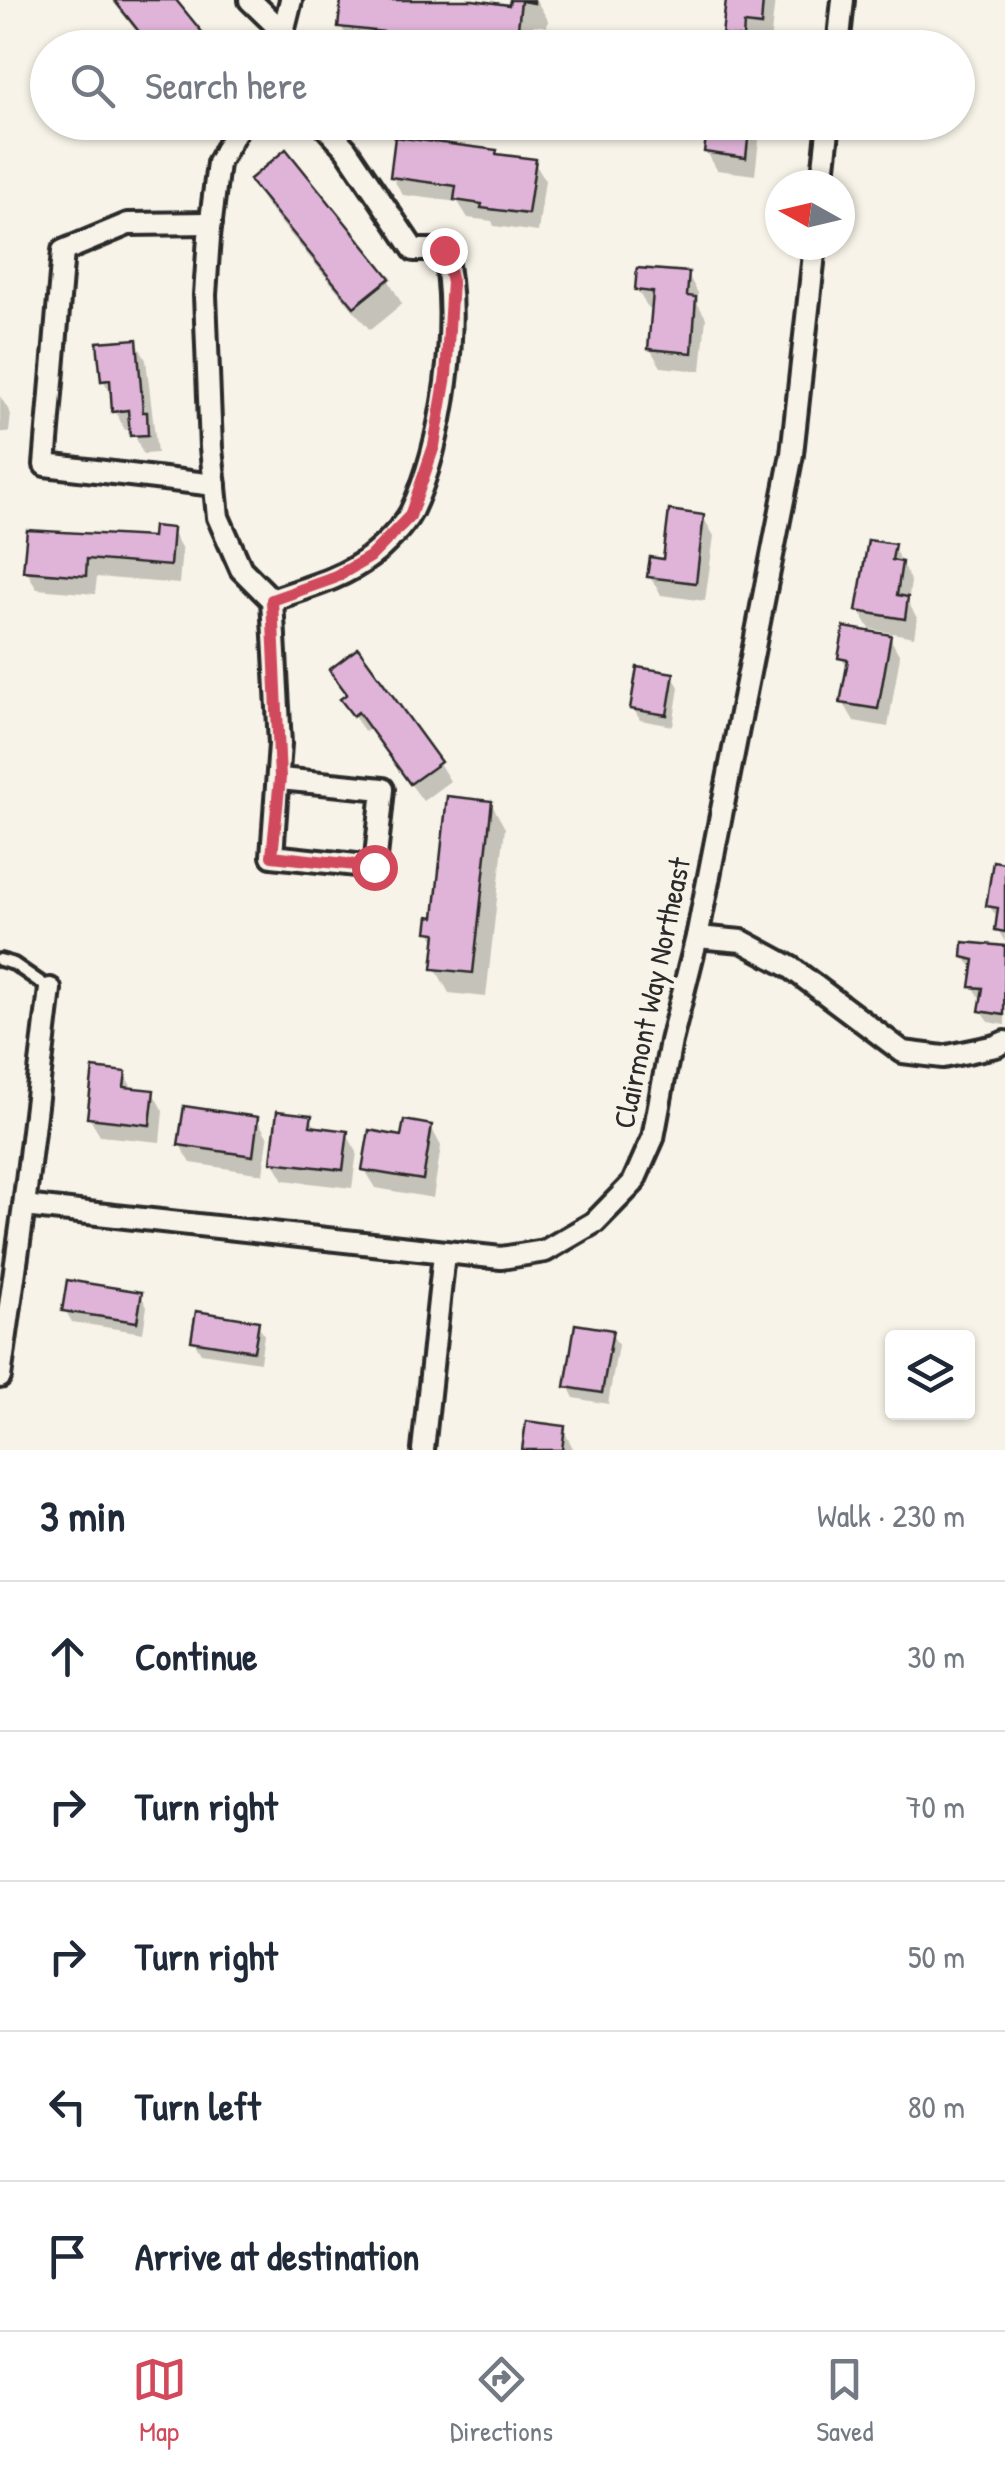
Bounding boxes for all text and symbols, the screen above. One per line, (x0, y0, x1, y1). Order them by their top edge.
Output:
search box (30, 30, 975, 140)
icon: search (65, 58, 120, 113)
text: Search here (145, 59, 307, 111)
north arrow (765, 170, 855, 260)
route end (422, 228, 468, 274)
route start (352, 845, 398, 891)
street label: Clairmont Way Northeast (603, 853, 699, 1132)
map controls (885, 1330, 975, 1420)
button: layers (885, 1330, 975, 1420)
text: 3 min (40, 1487, 125, 1544)
text: Walk · 230 m (817, 1494, 965, 1537)
icon: ahead (40, 1629, 95, 1684)
text: Continue (135, 1630, 257, 1682)
text: 30 m (907, 1635, 965, 1678)
icon: right (40, 1779, 95, 1834)
text: Turn right (135, 1780, 278, 1832)
text: 70 m (906, 1785, 965, 1828)
icon: right (40, 1929, 95, 1984)
text: Turn right (135, 1930, 278, 1982)
text: 50 m (908, 1935, 965, 1978)
icon: left (40, 2079, 95, 2134)
text: Turn left (135, 2080, 260, 2132)
text: 80 m (908, 2085, 965, 2128)
icon: arrive (40, 2229, 95, 2284)
text: Arrive at destination (135, 2230, 419, 2282)
tab: Map (132, 2352, 187, 2450)
tab: Directions (450, 2352, 553, 2450)
tab: Saved (816, 2352, 873, 2450)

